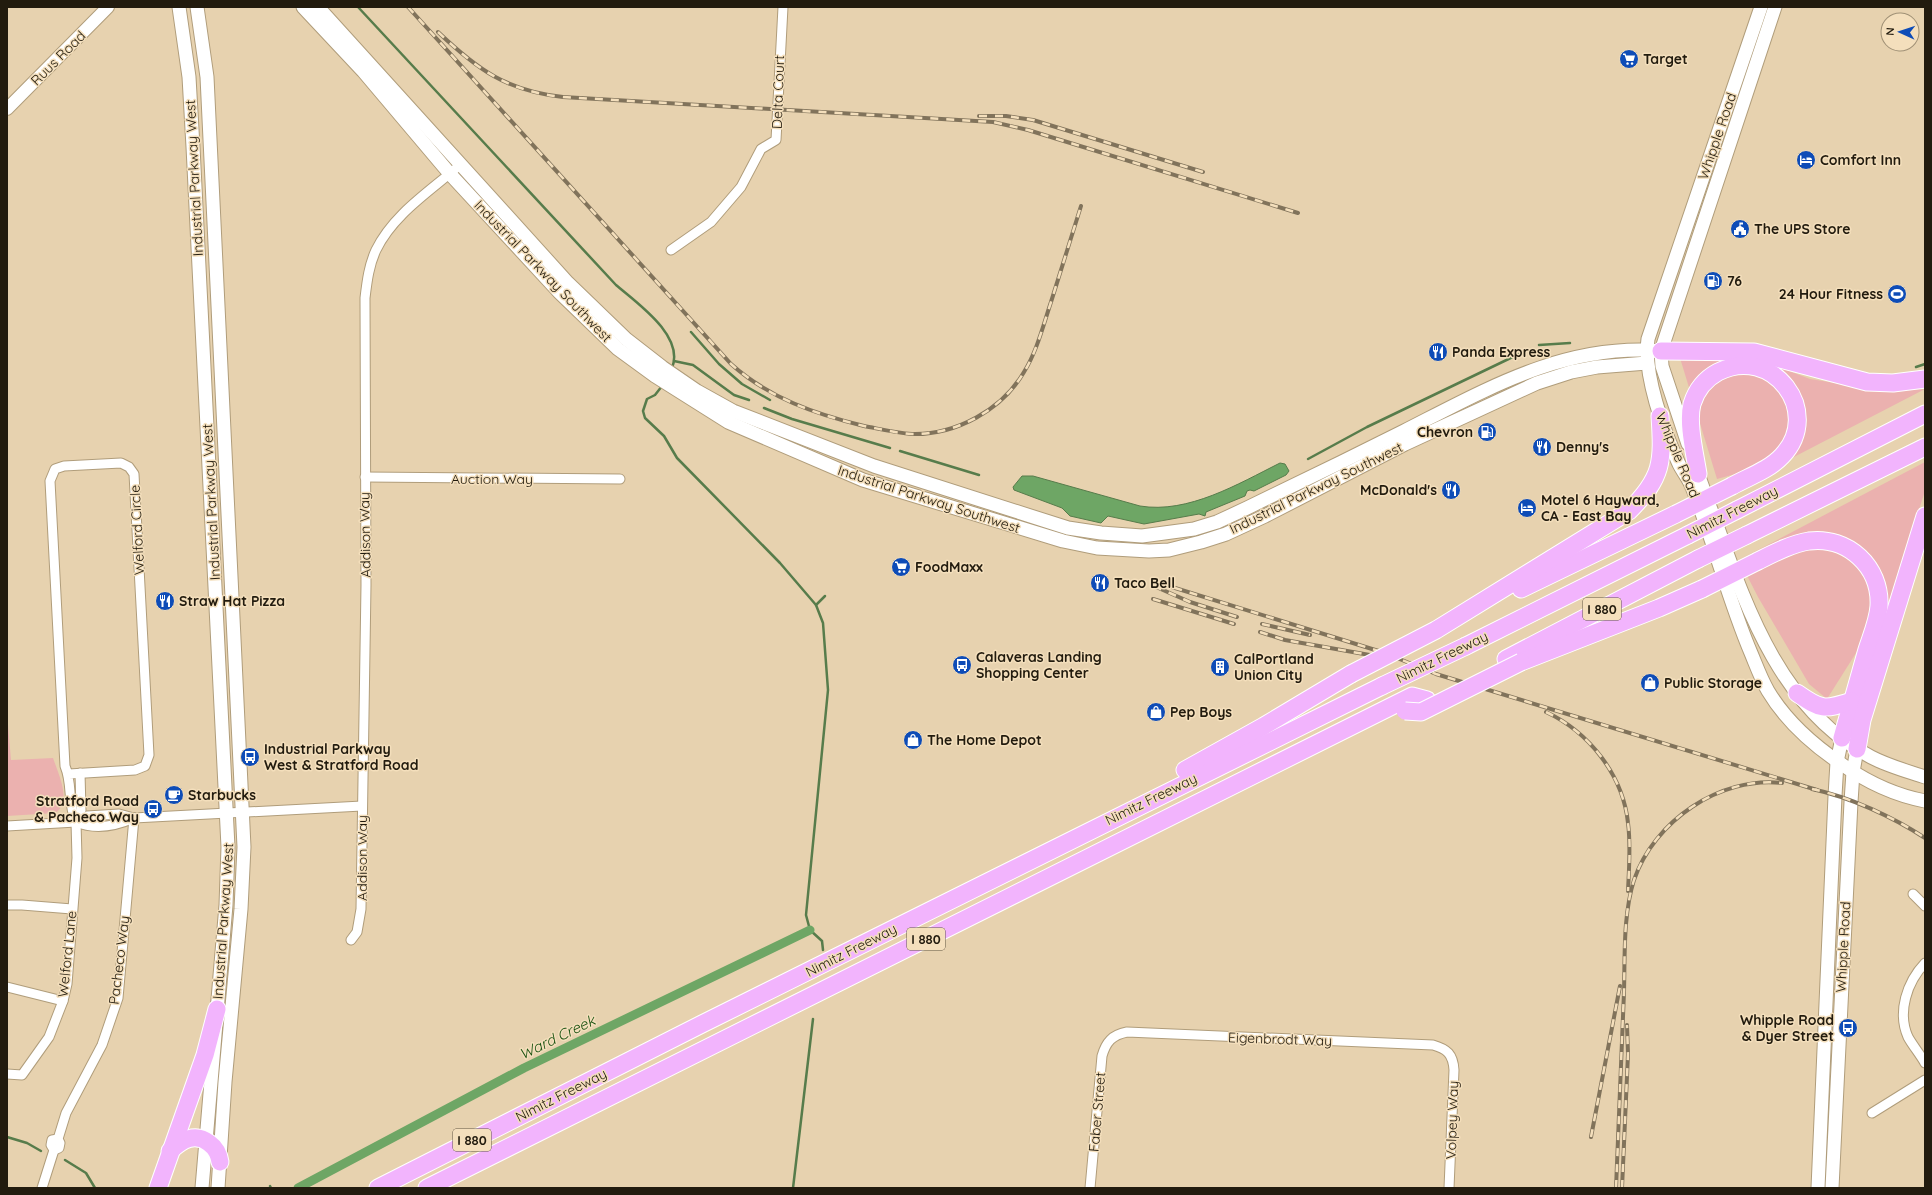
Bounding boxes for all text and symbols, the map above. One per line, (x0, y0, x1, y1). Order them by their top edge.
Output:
north arrow (1880, 12, 1920, 52)
street label: Ruus Road (27, 27, 89, 89)
text: N (1883, 27, 1897, 36)
supermarket icon: Target (1618, 48, 1640, 70)
place label: Target (1643, 50, 1688, 68)
street label: Delta Court (768, 54, 788, 129)
street label: Whipple Road (1694, 90, 1740, 182)
street label: Industrial Parkway West (181, 99, 207, 257)
hotel icon: Comfort Inn (1795, 149, 1817, 171)
place label: Comfort Inn (1820, 151, 1901, 169)
street label: Industrial Parkway Southwest (470, 196, 616, 346)
public building icon: The UPS Store (1729, 218, 1751, 240)
place label: The UPS Store (1754, 220, 1851, 238)
fuel station icon: 76 (1702, 270, 1724, 292)
place label: 76 (1727, 272, 1742, 290)
sports icon: 24 Hour Fitness (1886, 283, 1908, 305)
place label: 24 Hour Fitness (1779, 285, 1883, 303)
restaurant icon: Panda Express (1427, 341, 1449, 363)
place label: Panda Express (1452, 343, 1550, 361)
street label: Whipple Road (1652, 410, 1704, 500)
fuel station icon: Chevron (1476, 421, 1498, 443)
street label: Industrial Parkway West (198, 423, 224, 581)
place label: Chevron (1417, 423, 1473, 441)
restaurant icon: Denny's (1531, 436, 1553, 458)
street label: Industrial Parkway Southwest (1226, 438, 1406, 538)
place label: Denny's (1556, 438, 1609, 456)
street label: Industrial Parkway Southwest (836, 461, 1023, 537)
street label: Auction Way (451, 470, 533, 488)
restaurant icon: McDonald's (1440, 479, 1462, 501)
place label: McDonald's (1360, 481, 1437, 499)
street label: Nimitz Freeway (1683, 481, 1781, 543)
street label: Welford Circle (126, 484, 148, 576)
place label: Motel 6 Hayward, CA - East Bay (1541, 491, 1660, 525)
street label: Addison Way (355, 492, 375, 578)
hotel icon: Motel 6 Hayward, CA - East Bay (1516, 497, 1538, 519)
supermarket icon: FoodMaxx (890, 556, 912, 578)
place label: FoodMaxx (915, 558, 983, 576)
restaurant icon: Taco Bell (1089, 572, 1111, 594)
place label: Taco Bell (1114, 574, 1175, 592)
restaurant icon: Straw Hat Pizza (154, 590, 176, 612)
place label: Straw Hat Pizza (179, 592, 285, 610)
road number: I 880 (1583, 598, 1621, 620)
street label: Nimitz Freeway (1393, 627, 1491, 687)
place label: Calaveras Landing Shopping Center (976, 648, 1102, 682)
place label: CalPortland Union City (1234, 650, 1314, 684)
bus stop icon: Calaveras Landing Shopping Center (951, 654, 973, 676)
building icon: CalPortland Union City (1209, 656, 1231, 678)
shop icon: Public Storage (1639, 672, 1661, 694)
place label: Public Storage (1664, 674, 1762, 692)
shop icon: Pep Boys (1145, 701, 1167, 723)
place label: Pep Boys (1170, 703, 1232, 721)
shop icon: The Home Depot (902, 729, 924, 751)
place label: The Home Depot (927, 731, 1042, 749)
place label: Industrial Parkway West & Stratford Road (264, 740, 418, 774)
bus stop icon: Industrial Parkway West & Stratford Road (239, 746, 261, 768)
street label: Nimitz Freeway (1102, 769, 1200, 829)
cafe icon: Starbucks (163, 784, 185, 806)
place label: Starbucks (188, 786, 256, 804)
place label: Stratford Road & Pacheco Way (34, 792, 139, 826)
bus stop icon: Stratford Road & Pacheco Way (142, 798, 164, 820)
street label: Addison Way (353, 815, 371, 901)
street label: Industrial Parkway West (209, 842, 237, 1000)
street label: Whipple Road (1832, 901, 1854, 993)
street label: Welford Lane (54, 910, 80, 998)
street label: Pacheco Way (105, 915, 133, 1005)
street label: Nimitz Freeway (802, 919, 900, 981)
road number: I 880 (907, 928, 945, 950)
water label: Ward Creek (516, 1010, 600, 1064)
place label: Whipple Road & Dyer Street (1740, 1011, 1834, 1045)
bus stop icon: Whipple Road & Dyer Street (1837, 1017, 1859, 1039)
street label: Eigenbrodt Way (1228, 1028, 1332, 1050)
street label: Nimitz Freeway (512, 1064, 610, 1126)
street label: Faber Street (1085, 1071, 1109, 1153)
street label: Volpey Way (1442, 1080, 1462, 1160)
road number: I 880 (453, 1129, 491, 1151)

